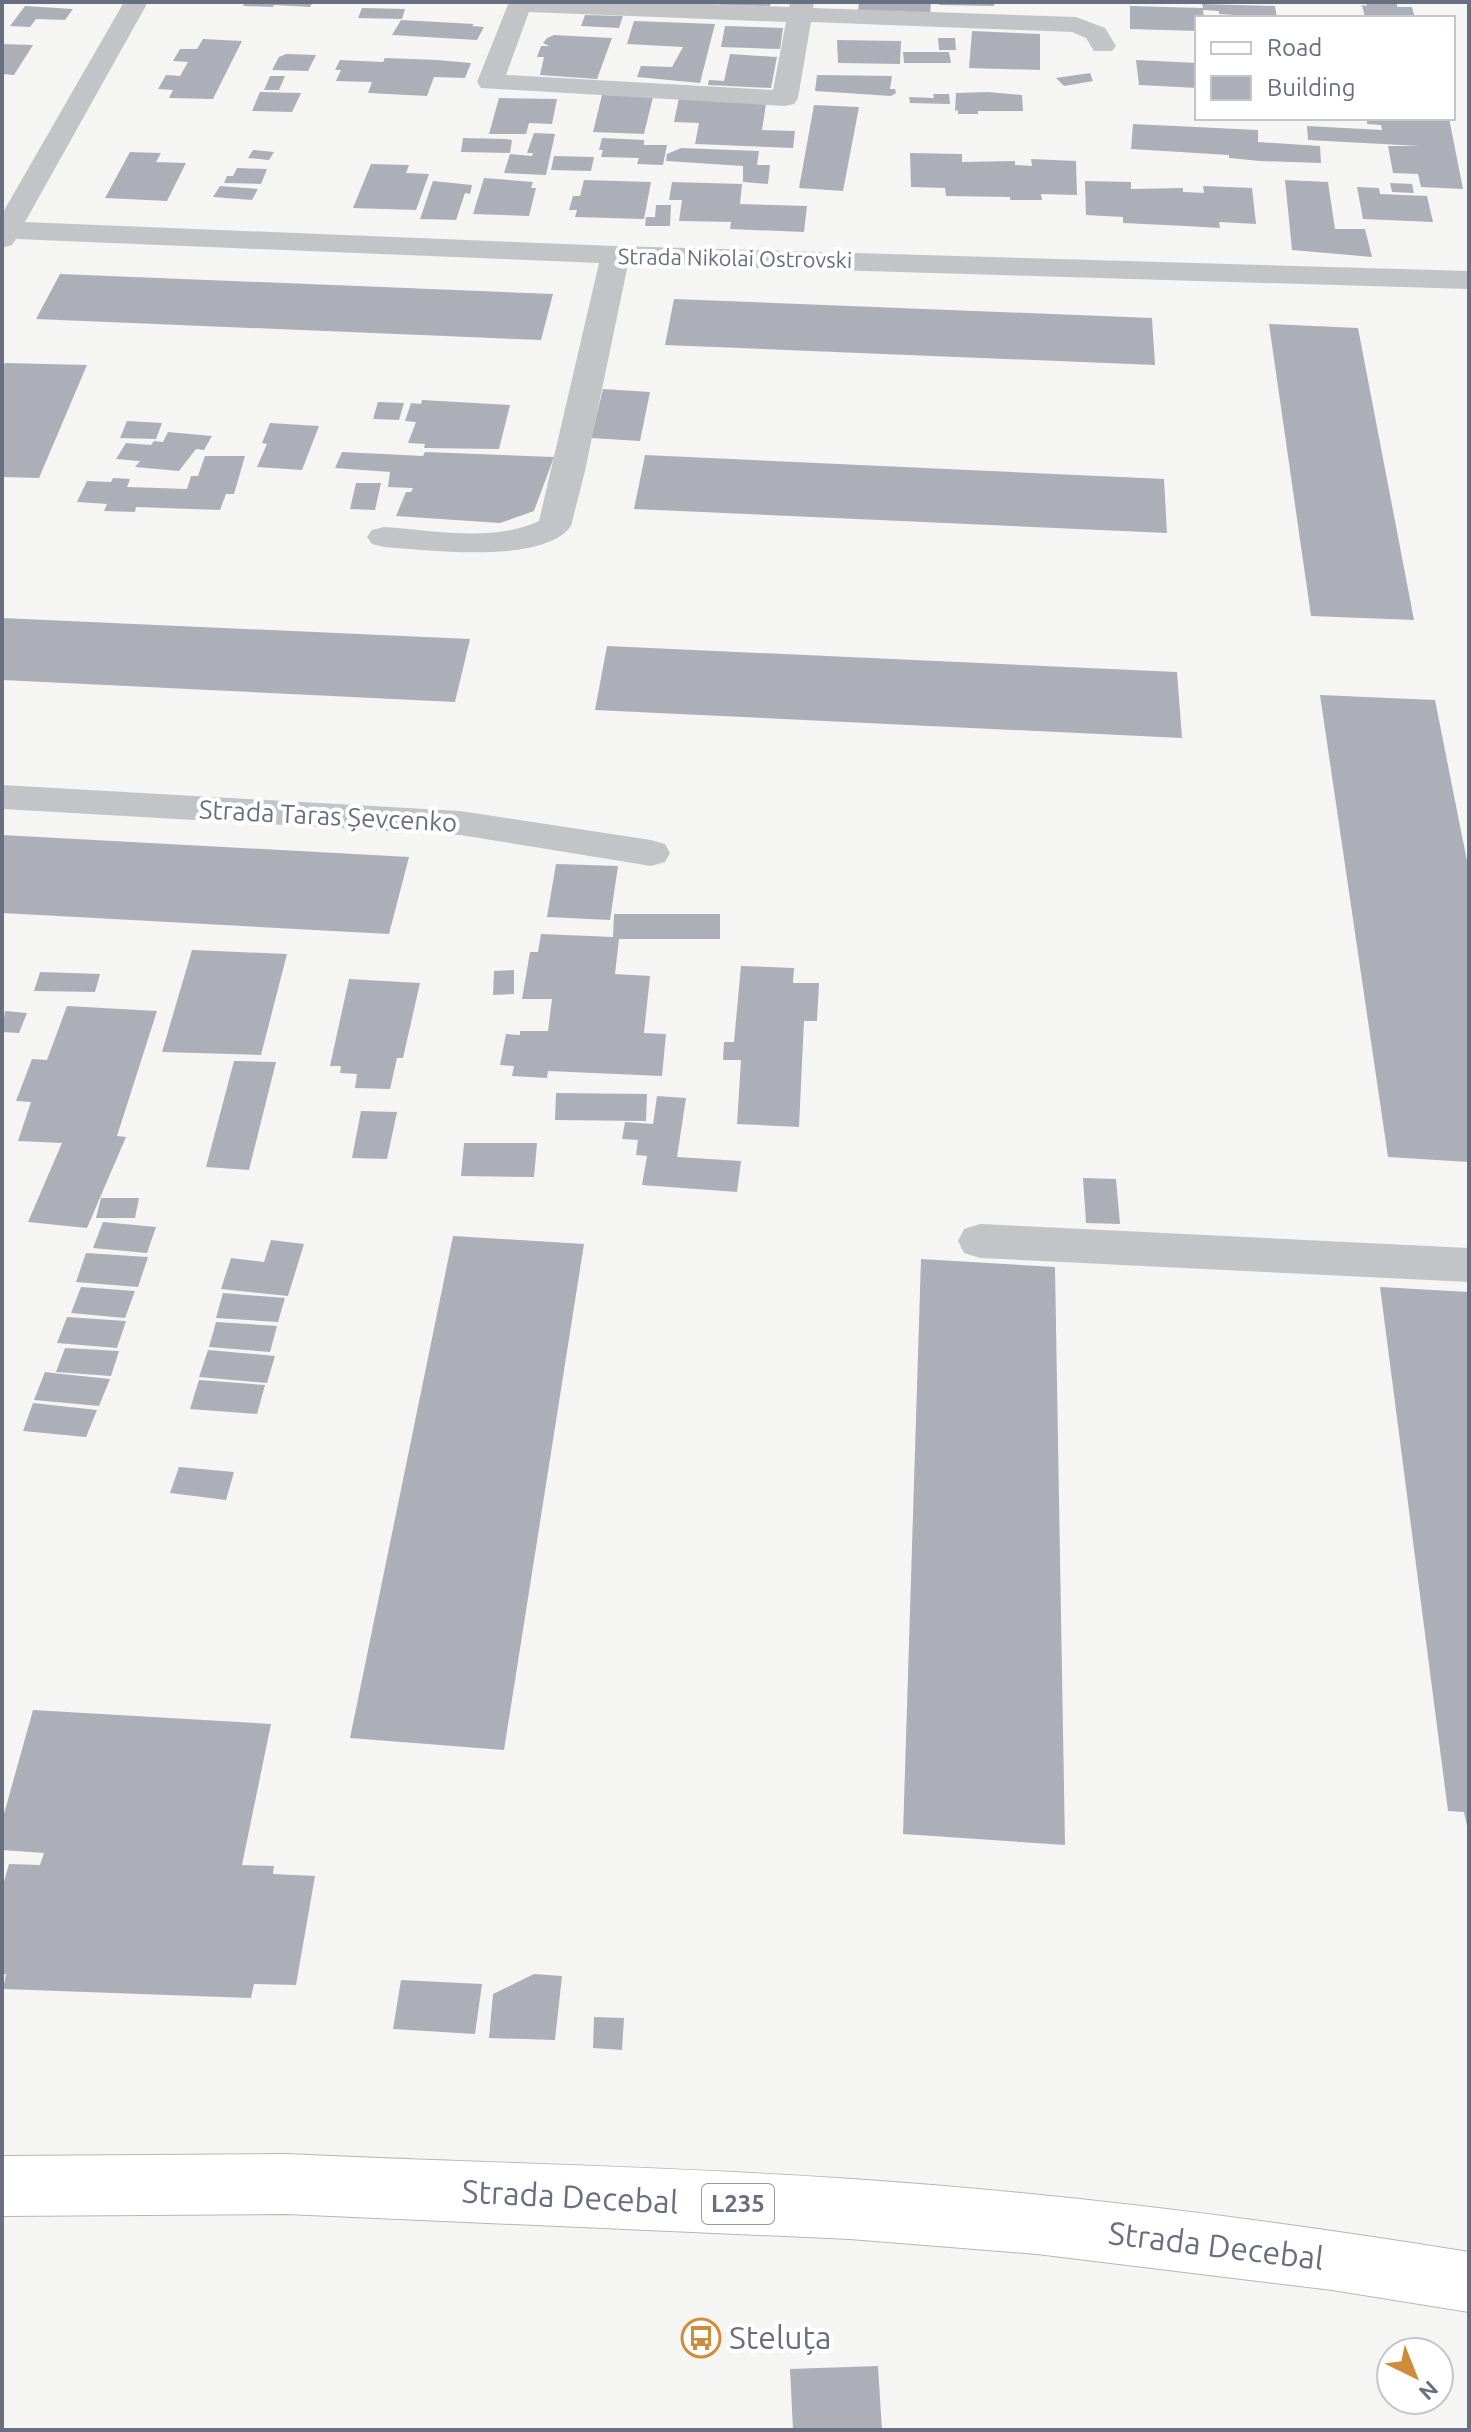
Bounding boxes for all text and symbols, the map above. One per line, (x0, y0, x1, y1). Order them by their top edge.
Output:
legend (1195, 16, 1455, 120)
text: Road (1267, 34, 1322, 61)
text: Building (1267, 74, 1355, 101)
street label: Strada Nikolai Ostrovski (618, 243, 852, 272)
street label: Strada Taras Șevcenko (198, 794, 458, 837)
street label: Strada Decebal (461, 2172, 679, 2220)
road number: L235 (702, 2184, 774, 2224)
street label: Strada Decebal (1106, 2214, 1326, 2276)
bus stop icon: Steluța (680, 2317, 722, 2359)
place label: Steluța (729, 2319, 832, 2355)
north arrow (1375, 2336, 1455, 2416)
text: N (1414, 2376, 1444, 2406)

